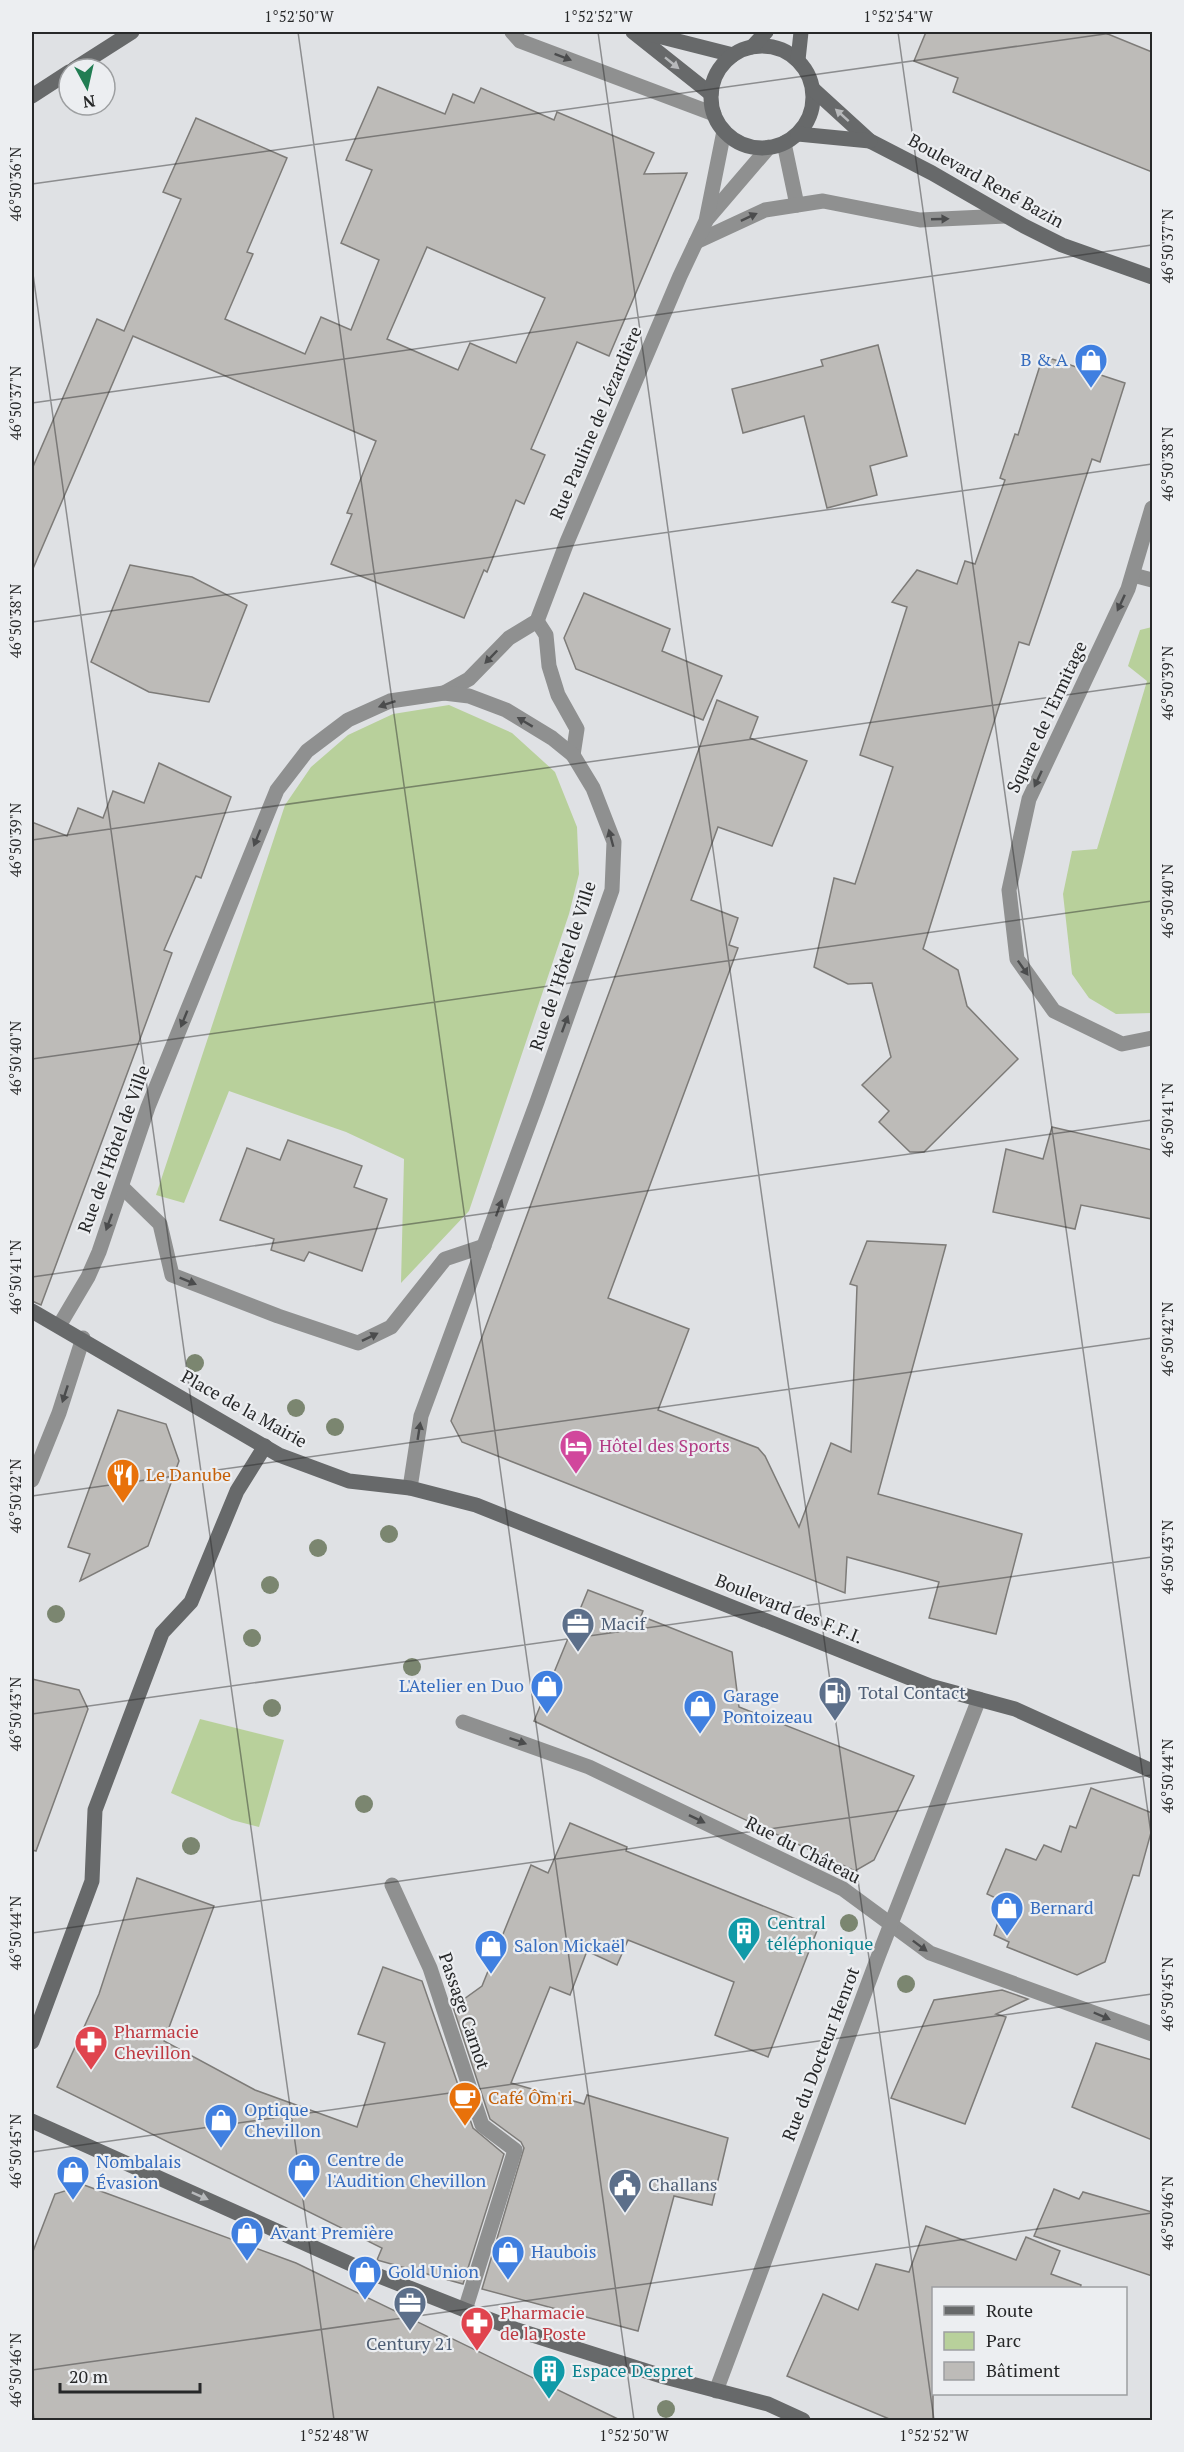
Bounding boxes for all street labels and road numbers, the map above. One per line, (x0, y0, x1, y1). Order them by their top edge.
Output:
street label: Boulevard René Bazin (904, 127, 1069, 233)
street label: Rue Pauline de Lézardière (543, 322, 647, 523)
street label: Square de l'Ermitage (1000, 637, 1092, 796)
street label: Rue de l'Hôtel de Ville (523, 878, 601, 1054)
street label: Rue de l'Hôtel de Ville (72, 1061, 155, 1236)
street label: Place de la Mairie (177, 1364, 312, 1453)
street label: Boulevard des F.F.I. (712, 1568, 867, 1649)
street label: Rue du Château (742, 1810, 865, 1888)
street label: Passage Carnot (434, 1949, 496, 2073)
street label: Rue du Docteur Henrot (776, 1963, 864, 2144)

